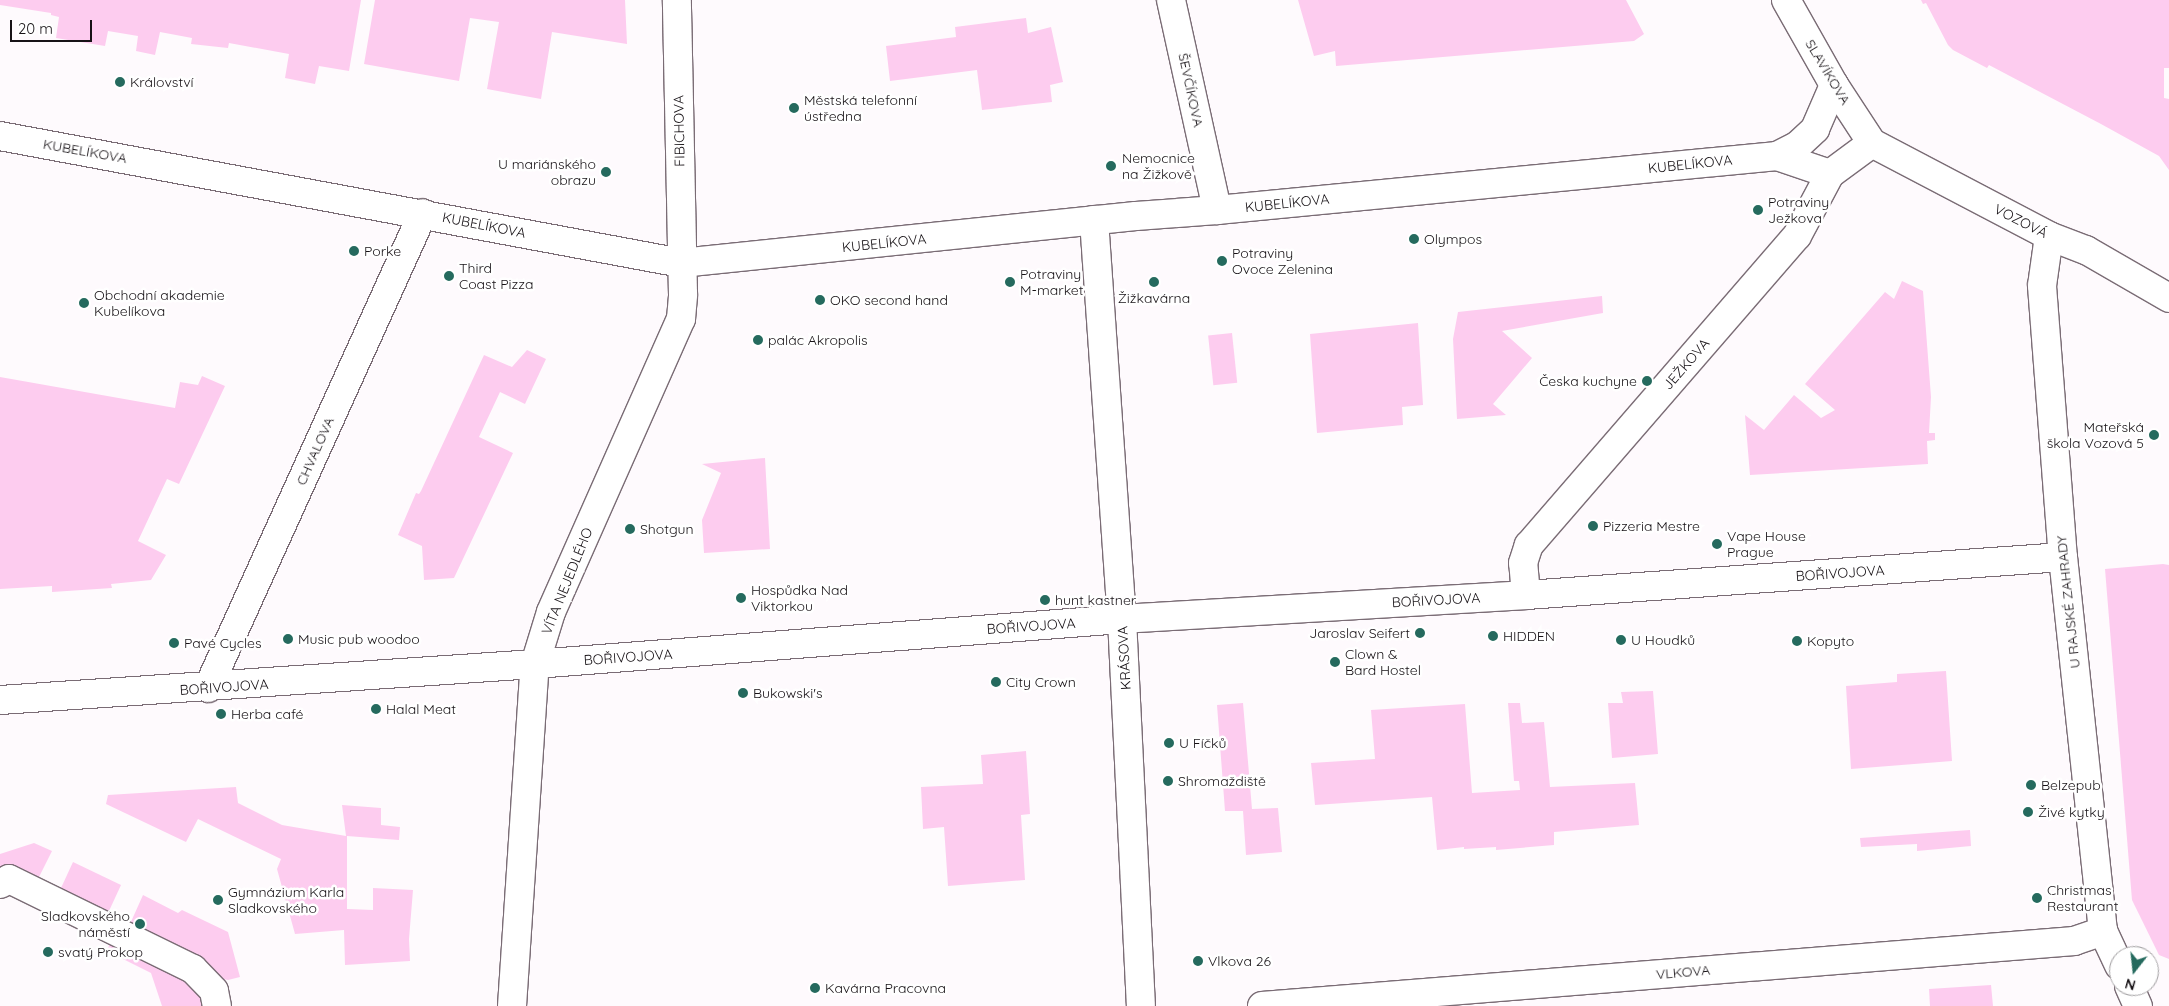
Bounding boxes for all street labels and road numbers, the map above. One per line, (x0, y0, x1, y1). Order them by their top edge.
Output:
street label: SLAVÍKOVA (1802, 36, 1854, 108)
street label: ŠEVČÍKOVA (1175, 51, 1207, 129)
street label: FIBICHOVA (670, 95, 688, 167)
street label: KUBELÍKOVA (42, 135, 128, 167)
street label: KUBELÍKOVA (1647, 151, 1733, 177)
street label: KUBELÍKOVA (1244, 190, 1330, 216)
street label: VOZOVÁ (1992, 200, 2050, 242)
street label: KUBELÍKOVA (441, 209, 527, 241)
street label: KUBELÍKOVA (841, 230, 927, 256)
street label: JEŽKOVA (1659, 335, 1713, 393)
street label: CHVALOVA (293, 414, 337, 488)
street label: VÍTA NEJEDLÉHO (538, 525, 596, 637)
street label: U RAJSKÉ ZAHRADY (2053, 535, 2083, 669)
street label: BOŘIVOJOVA (1795, 562, 1885, 584)
street label: BOŘIVOJOVA (1391, 589, 1481, 611)
street label: BOŘIVOJOVA (986, 615, 1076, 637)
street label: KRÁSOVA (1114, 625, 1134, 691)
street label: BOŘIVOJOVA (583, 646, 673, 668)
street label: BOŘIVOJOVA (179, 676, 269, 698)
street label: VLKOVA (1655, 961, 1711, 983)

